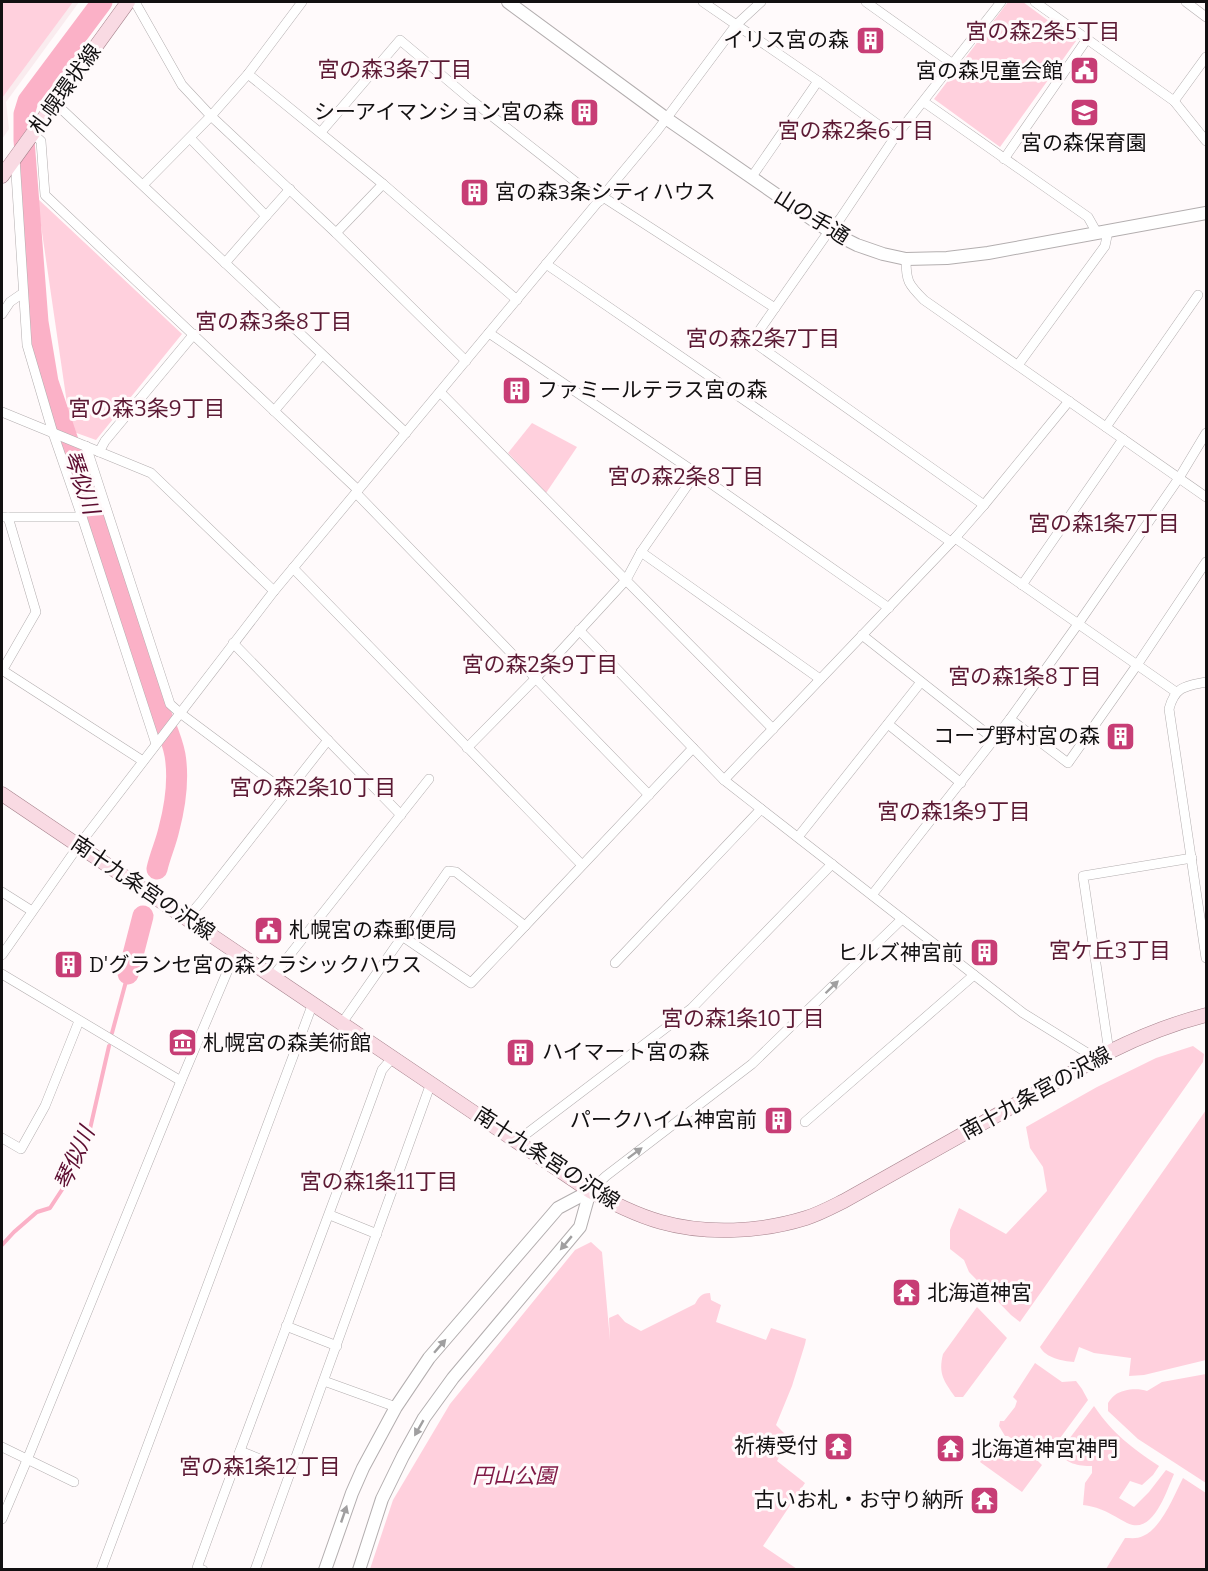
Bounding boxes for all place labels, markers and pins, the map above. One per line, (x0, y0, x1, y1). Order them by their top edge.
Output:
building icon: イリス宮の森 (854, 24, 886, 56)
place label: イリス宮の森 (723, 27, 849, 53)
public building icon: 宮の森児童会館 (1068, 55, 1100, 87)
place label: 宮の森児童会館 (916, 58, 1063, 84)
building icon: シーアイマンション宮の森 (569, 96, 601, 128)
school or university icon: 宮の森保育園 (1068, 96, 1100, 128)
place label: シーアイマンション宮の森 (314, 99, 564, 125)
place label: 宮の森保育園 (1021, 130, 1147, 156)
building icon: 宮の森3条シティハウス (458, 176, 490, 208)
place label: 宮の森3条シティハウス (495, 179, 716, 205)
building icon: ファミールテラス宮の森 (500, 374, 532, 406)
place label: ファミールテラス宮の森 (537, 377, 768, 403)
building icon: コープ野村宮の森 (1105, 720, 1137, 752)
place label: コープ野村宮の森 (933, 723, 1100, 749)
public building icon: 札幌宮の森郵便局 (252, 914, 284, 946)
place label: 札幌宮の森郵便局 (289, 917, 457, 943)
building icon: ヒルズ神宮前 (968, 937, 1000, 969)
place label: ヒルズ神宮前 (837, 940, 963, 966)
building icon: D'グランセ宮の森クラシックハウス (52, 949, 84, 981)
place label: D'グランセ宮の森クラシックハウス (89, 952, 422, 978)
museum icon: 札幌宮の森美術館 (166, 1027, 198, 1059)
place label: 札幌宮の森美術館 (203, 1030, 371, 1056)
building icon: ハイマート宮の森 (505, 1036, 537, 1068)
place label: ハイマート宮の森 (542, 1039, 710, 1065)
building icon: パークハイム神宮前 (762, 1104, 794, 1136)
place label: パークハイム神宮前 (570, 1107, 757, 1133)
temple icon: 北海道神宮 (890, 1277, 922, 1309)
place label: 北海道神宮 (927, 1280, 1032, 1306)
temple icon: 祈祷受付 (823, 1430, 855, 1462)
place label: 祈祷受付 (734, 1433, 818, 1459)
temple icon: 北海道神宮神門 (934, 1433, 966, 1465)
place label: 北海道神宮神門 (971, 1436, 1118, 1462)
temple icon: 古いお札・お守り納所 (969, 1484, 1001, 1516)
place label: 古いお札・お守り納所 (754, 1487, 964, 1513)

